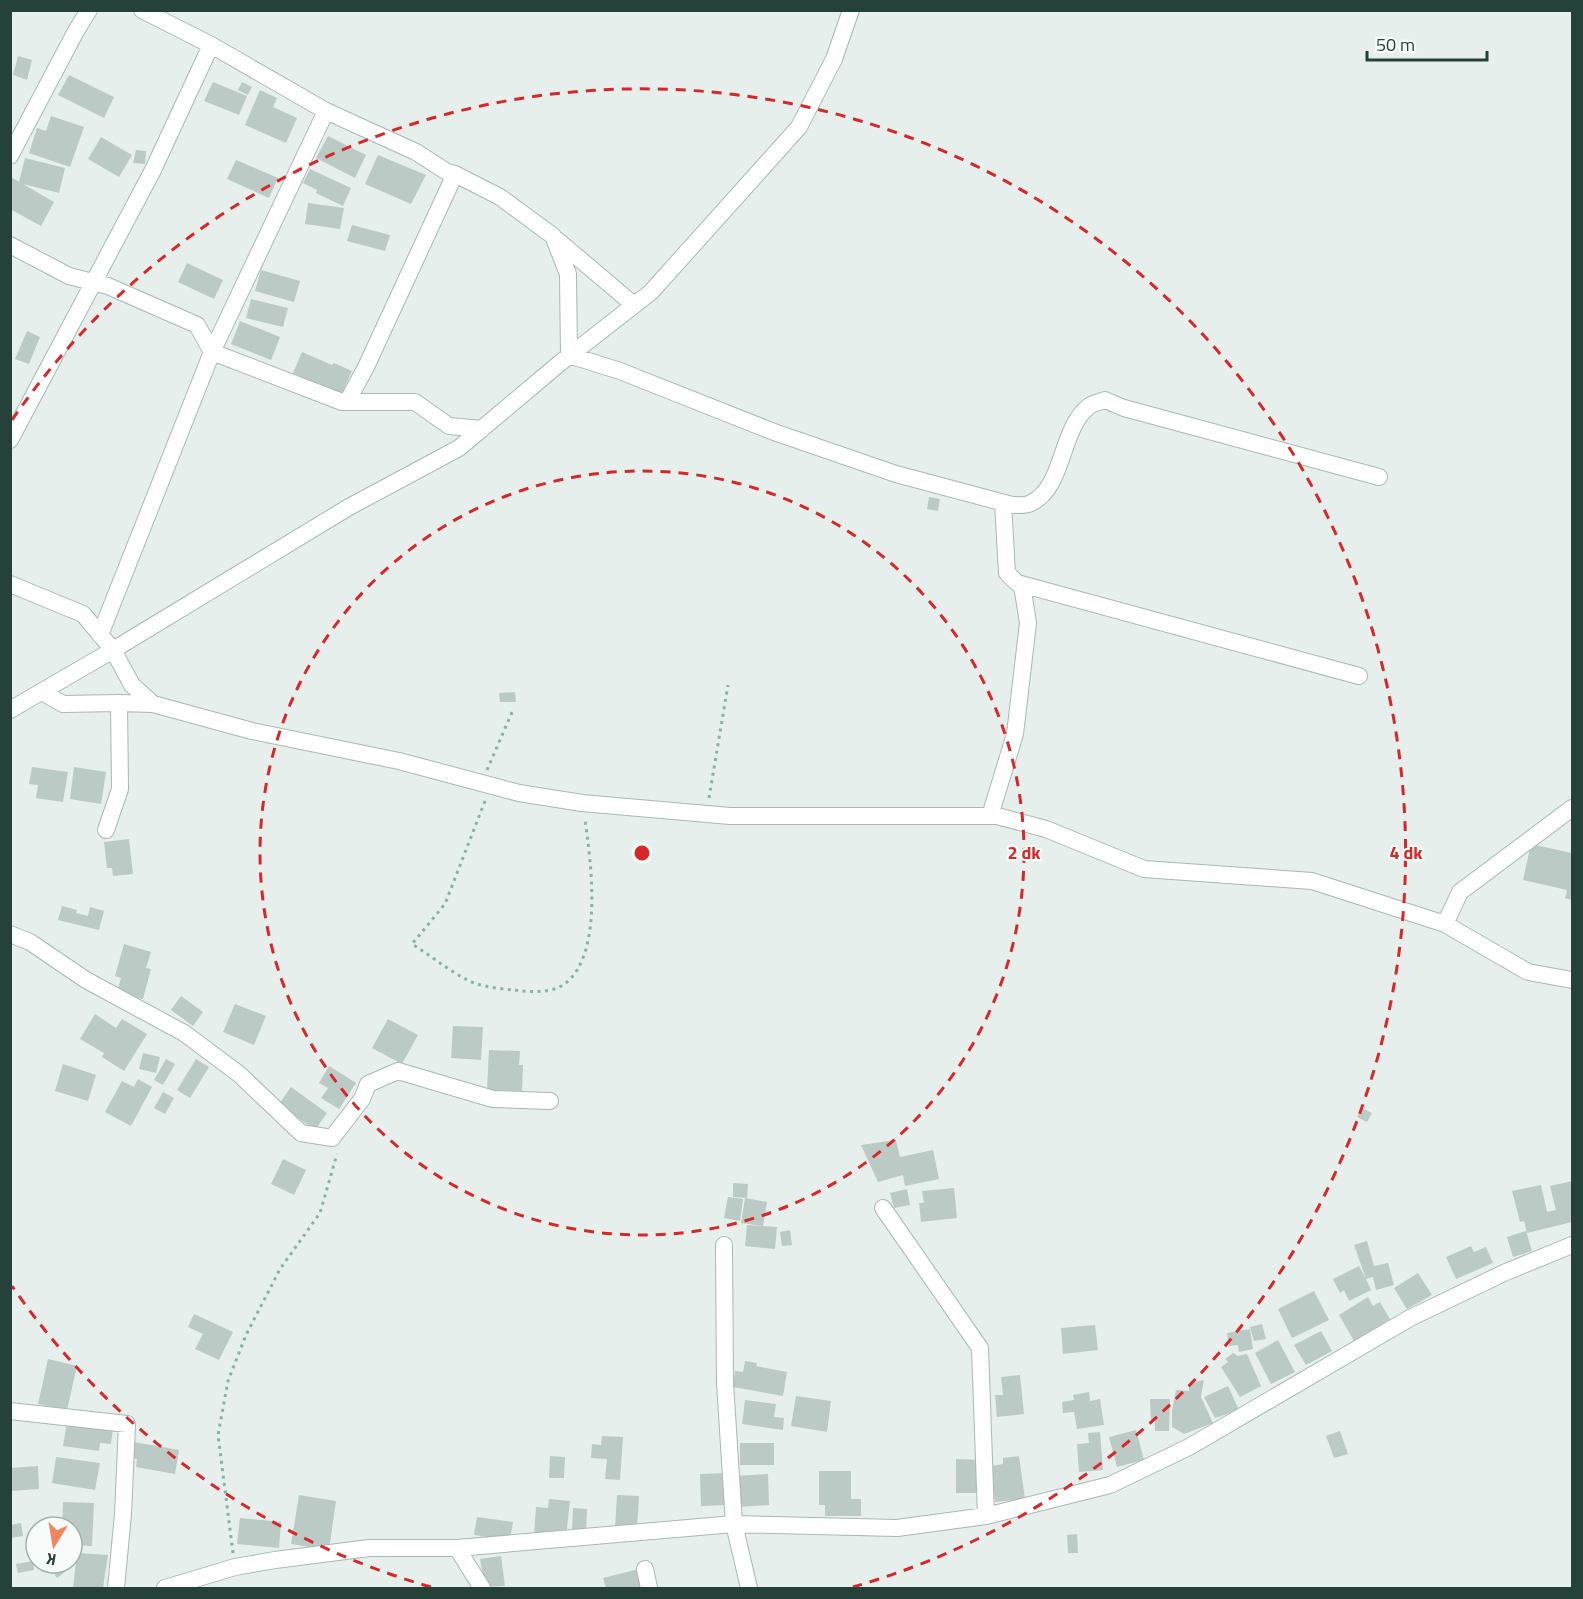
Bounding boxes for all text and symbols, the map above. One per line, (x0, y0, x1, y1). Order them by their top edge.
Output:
scale bar (1367, 24, 1487, 62)
text: 50 m (1376, 31, 1415, 58)
text: 2 dk (1007, 839, 1041, 866)
text: 4 dk (1389, 839, 1423, 866)
centre of rings (632, 843, 652, 863)
north arrow (24, 1515, 84, 1575)
text: K (44, 1547, 58, 1572)

